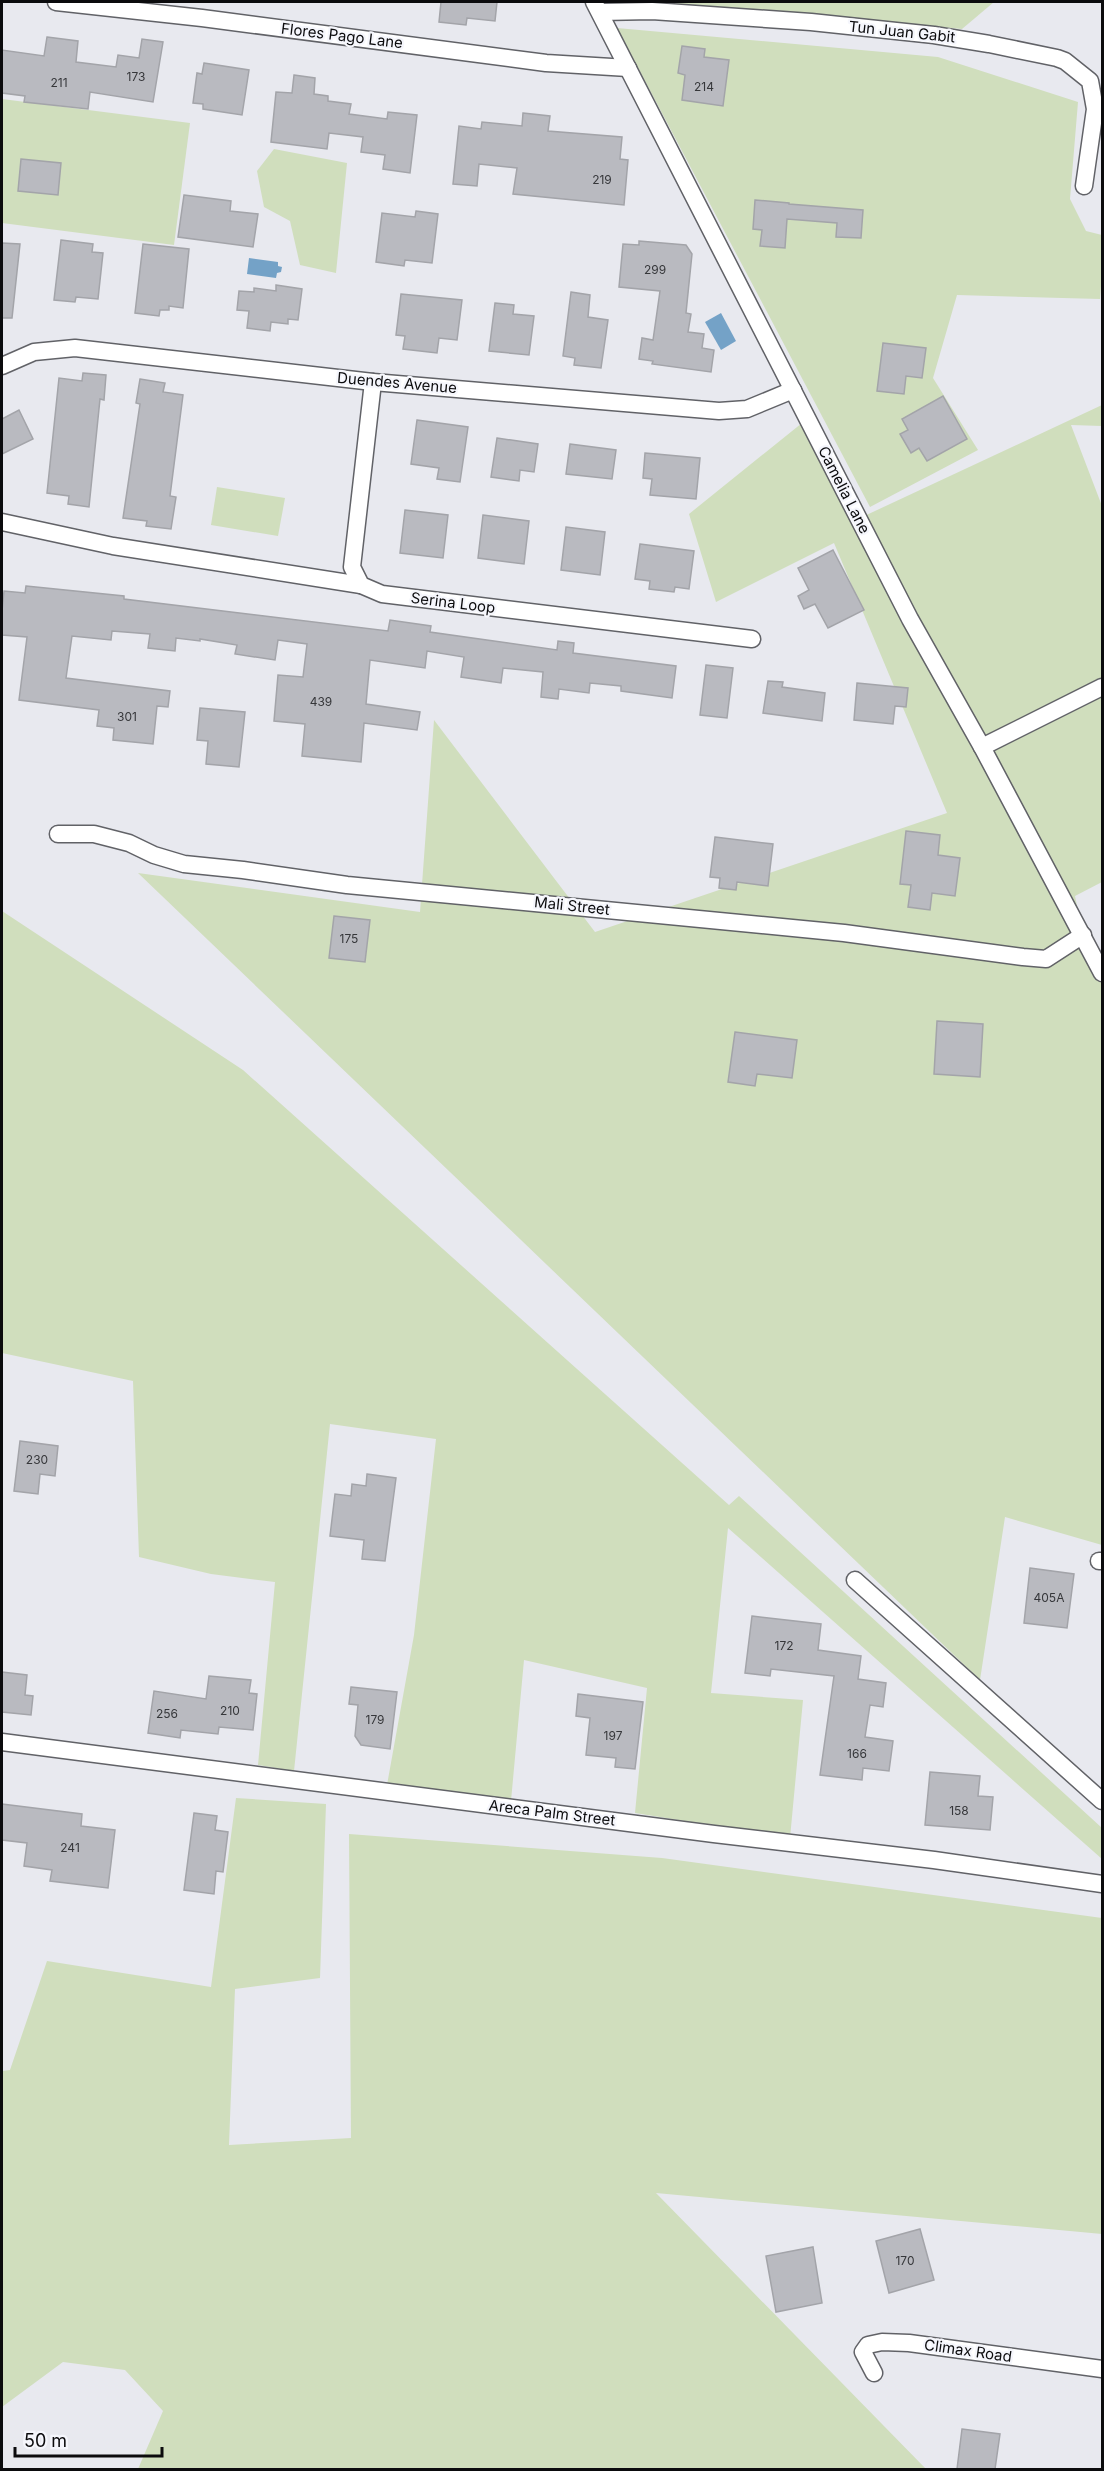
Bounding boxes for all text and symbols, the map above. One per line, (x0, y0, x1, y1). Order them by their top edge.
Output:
street label: Tun Juan Gabit (848, 16, 956, 47)
street label: Flores Pago Lane (280, 19, 404, 52)
house number: 173 (127, 69, 145, 84)
house number: 211 (50, 75, 68, 90)
house number: 214 (694, 79, 714, 94)
house number: 219 (592, 172, 612, 187)
house number: 299 (644, 262, 666, 277)
street label: Duendes Avenue (336, 368, 458, 397)
street label: Camelia Lane (814, 443, 875, 537)
street label: Serina Loop (410, 588, 496, 617)
house number: 439 (310, 694, 332, 709)
house number: 301 (117, 709, 137, 724)
street label: Mali Street (533, 892, 611, 919)
house number: 175 (340, 931, 358, 946)
house number: 230 (26, 1452, 48, 1467)
house number: 405A (1034, 1590, 1064, 1605)
house number: 172 (775, 1638, 794, 1653)
house number: 210 (220, 1703, 240, 1718)
house number: 256 (156, 1706, 178, 1721)
house number: 179 (366, 1712, 385, 1727)
house number: 197 (604, 1728, 623, 1743)
house number: 166 (847, 1746, 867, 1761)
street label: Areca Palm Street (488, 1795, 616, 1830)
house number: 158 (949, 1803, 969, 1818)
house number: 241 (60, 1840, 80, 1855)
house number: 170 (895, 2253, 915, 2268)
street label: Climax Road (923, 2335, 1013, 2366)
scale bar (15, 2420, 162, 2458)
text: 50 m (24, 2430, 67, 2451)

